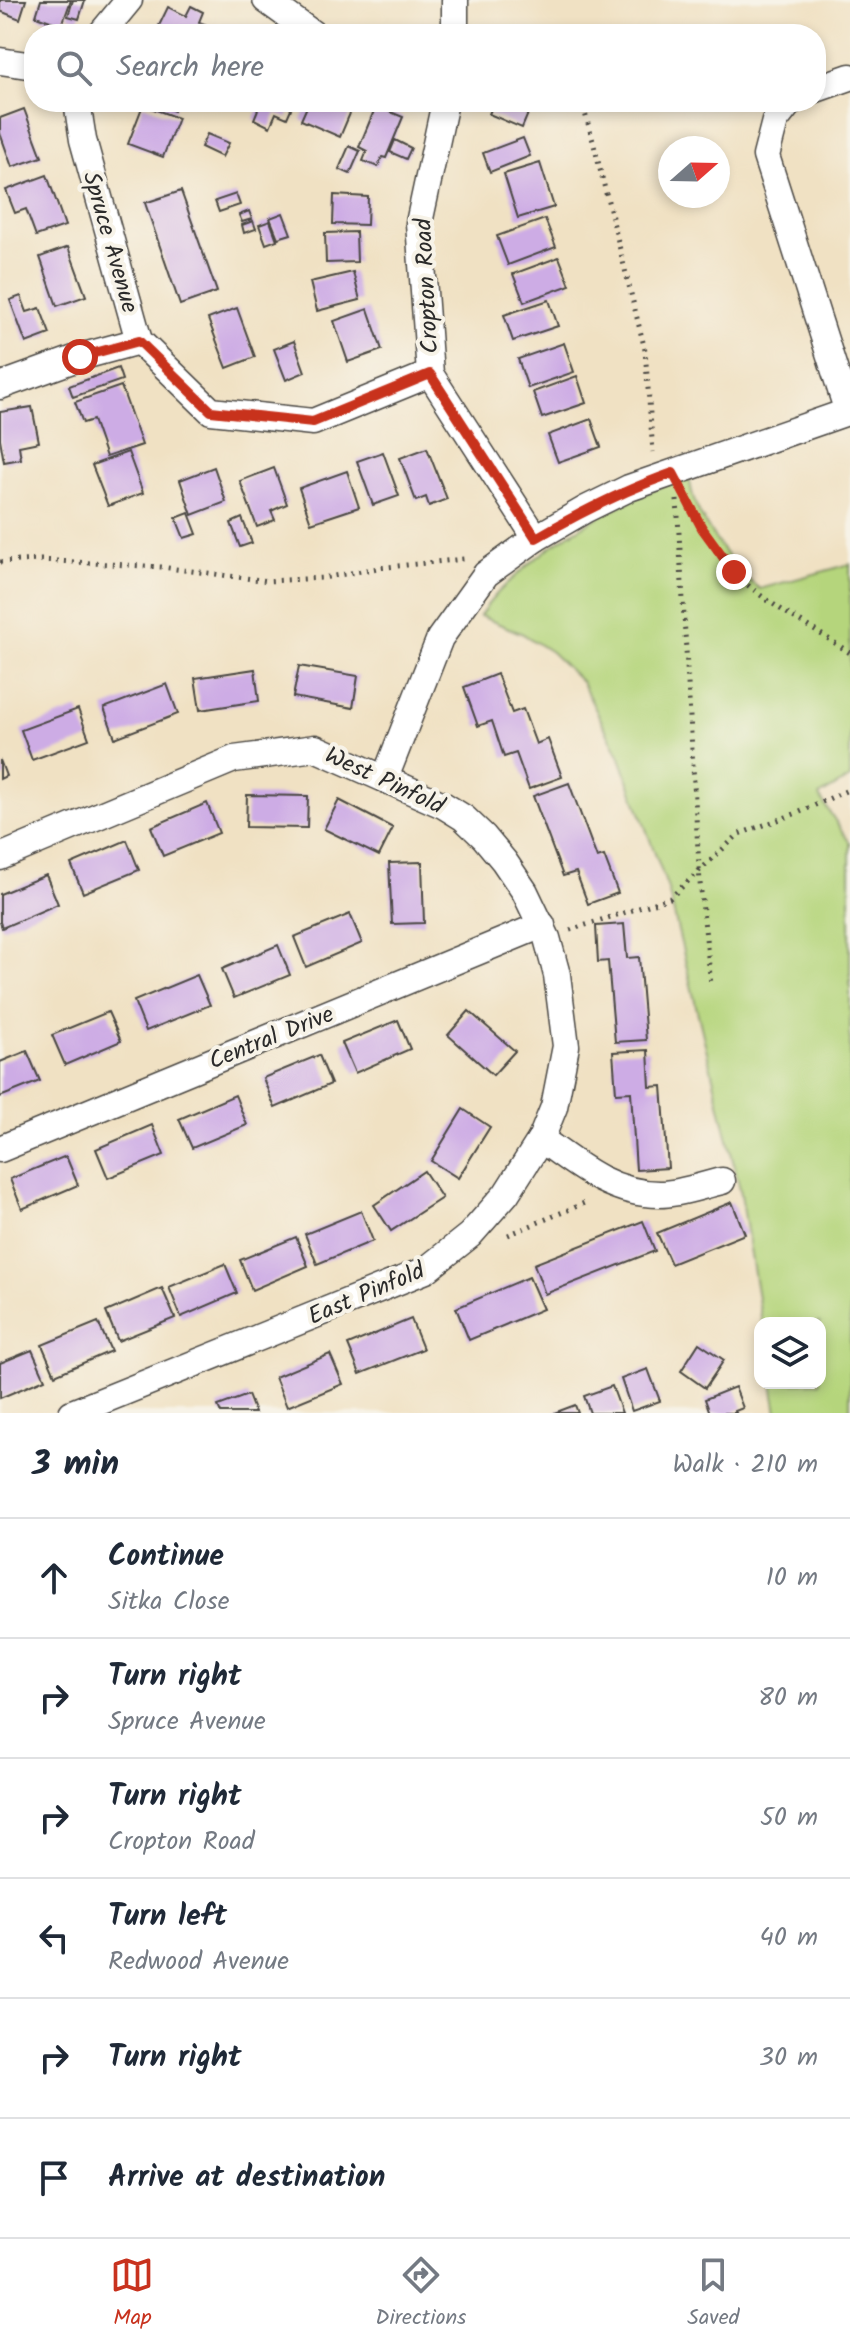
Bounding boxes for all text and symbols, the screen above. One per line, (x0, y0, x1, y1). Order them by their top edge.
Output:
search box (24, 24, 826, 112)
text: Search here (116, 44, 264, 92)
icon: search (52, 46, 96, 90)
north arrow (658, 136, 730, 208)
street label: Spruce Avenue (71, 167, 148, 318)
street label: Cropton Road (404, 216, 451, 355)
route start (62, 339, 98, 375)
route end (716, 554, 752, 590)
street label: West Pinfold (318, 737, 452, 827)
street label: Central Drive (203, 996, 340, 1081)
street label: East Pinfold (302, 1252, 432, 1337)
map controls (754, 1317, 826, 1389)
button: layers (754, 1317, 826, 1389)
text: 3 min (32, 1438, 119, 1492)
text: Walk · 210 m (673, 1444, 818, 1486)
text: Continue (108, 1533, 224, 1581)
icon: ahead (32, 1556, 76, 1600)
text: 10 m (766, 1557, 818, 1599)
text: Sitka Close (108, 1581, 229, 1623)
text: Turn right (108, 1653, 241, 1701)
icon: right (32, 1676, 76, 1720)
text: 80 m (758, 1677, 818, 1719)
text: Spruce Avenue (108, 1701, 266, 1743)
text: Turn right (108, 1773, 241, 1821)
icon: right (32, 1796, 76, 1840)
text: 50 m (760, 1797, 818, 1839)
text: Cropton Road (108, 1821, 255, 1863)
text: Turn left (108, 1893, 227, 1941)
icon: left (32, 1916, 76, 1960)
text: 40 m (760, 1917, 818, 1959)
text: Redwood Avenue (108, 1941, 289, 1983)
text: Turn right (108, 2034, 241, 2082)
icon: right (32, 2036, 76, 2080)
text: 30 m (759, 2037, 818, 2079)
text: Arrive at destination (108, 2154, 385, 2202)
icon: arrive (32, 2156, 76, 2200)
tab: Map (110, 2253, 154, 2336)
tab: Directions (375, 2253, 467, 2336)
tab: Saved (687, 2253, 740, 2336)

